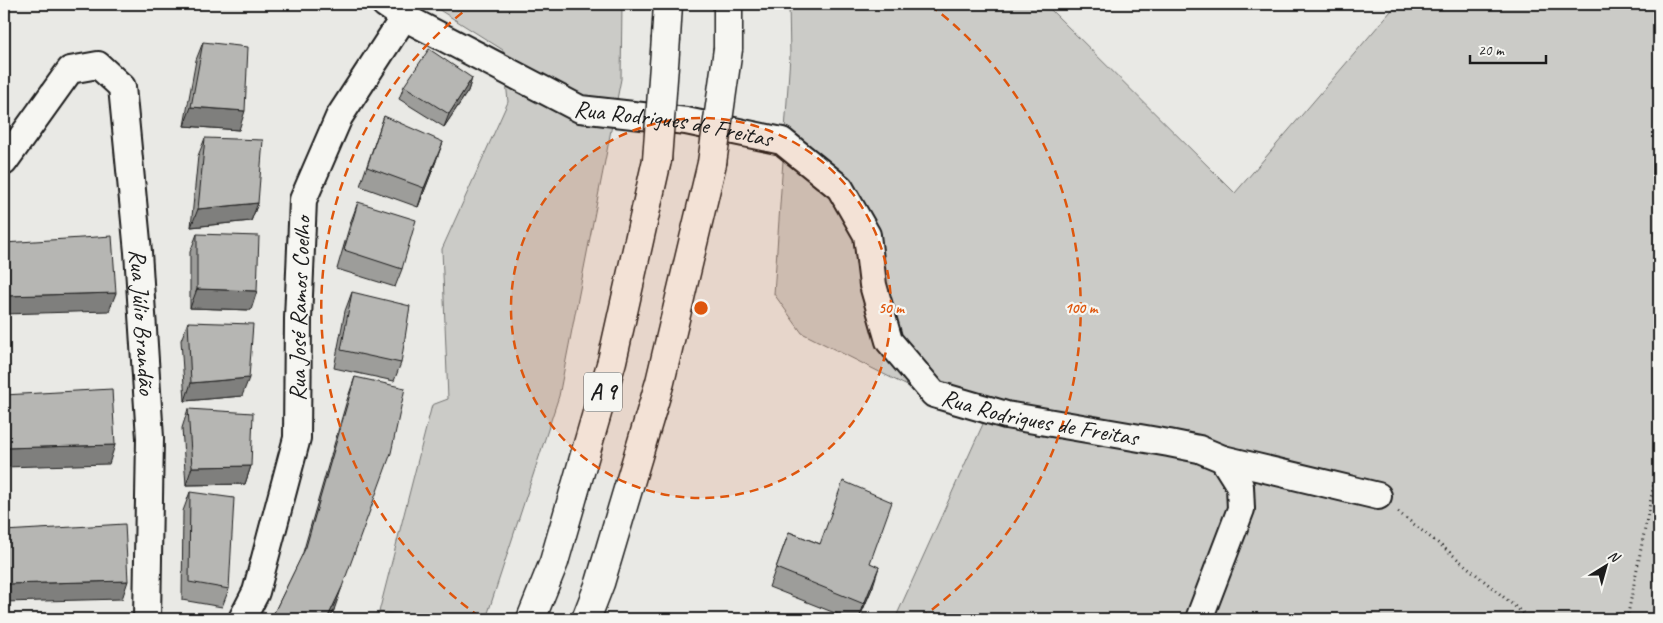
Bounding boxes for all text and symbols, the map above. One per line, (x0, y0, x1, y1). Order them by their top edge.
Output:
scale bar (1470, 32, 1547, 64)
text: 20 m (1478, 41, 1505, 60)
street label: Rua Rodrigues de Freitas (573, 93, 777, 154)
street label: Rua José Ramos Coelho (282, 213, 317, 401)
street label: Rua Júlio Brandão (123, 248, 162, 397)
centre of rings (692, 299, 710, 317)
text: 50 m (878, 299, 905, 318)
text: 100 m (1065, 299, 1099, 318)
road number: A 9 (584, 372, 622, 412)
street label: Rua Rodrigues de Freitas (938, 382, 1142, 453)
north arrow (1580, 540, 1630, 590)
text: N (1605, 547, 1624, 567)

